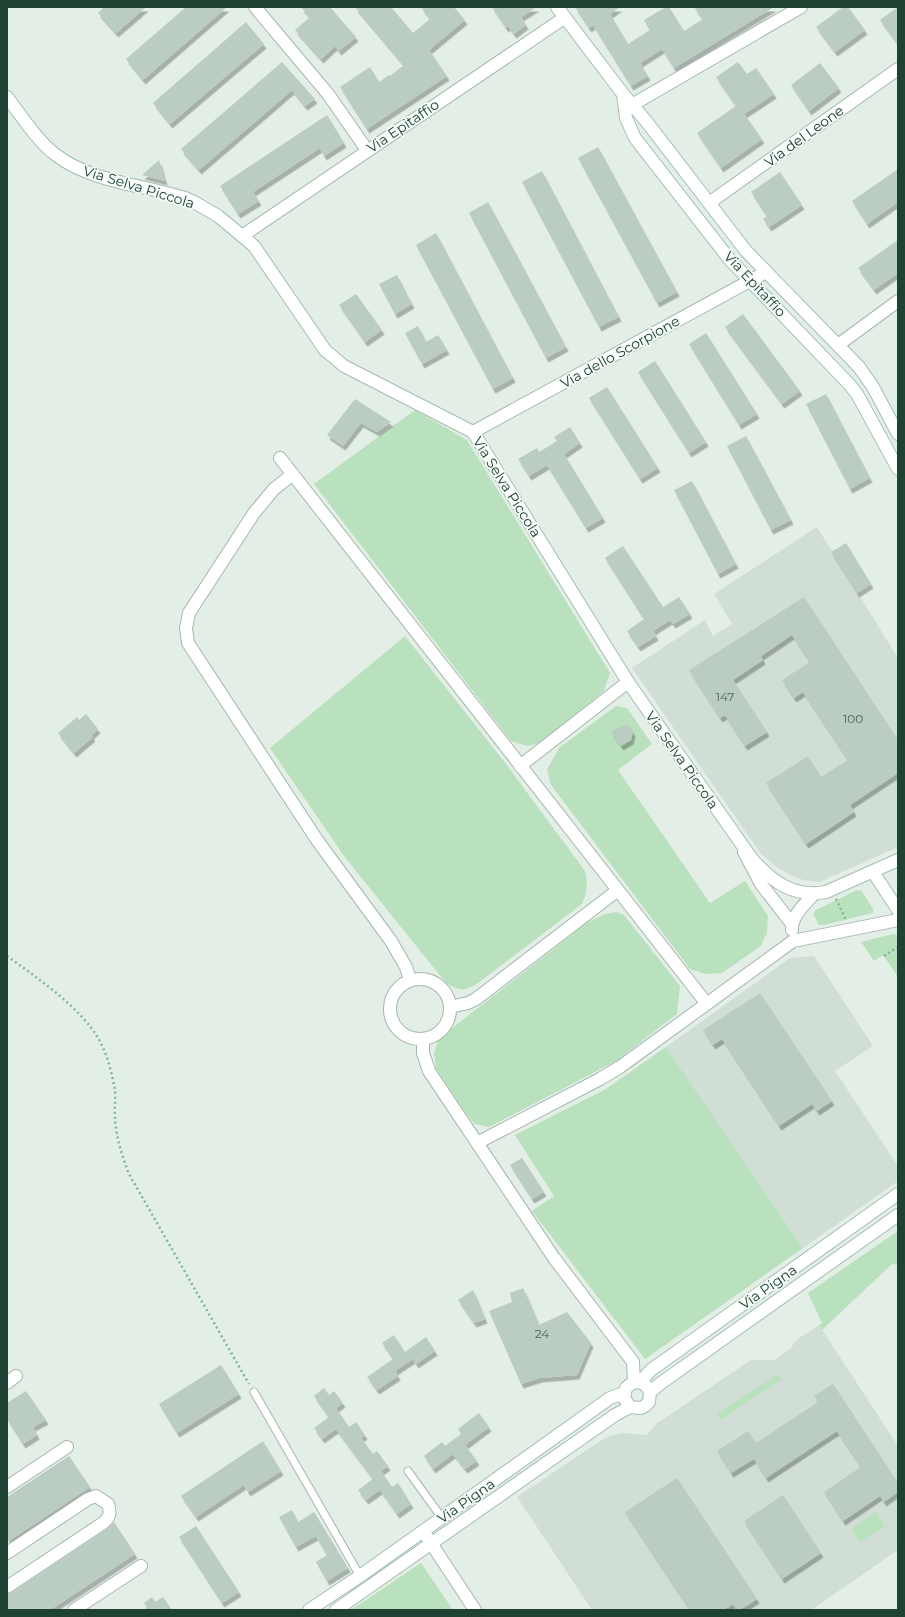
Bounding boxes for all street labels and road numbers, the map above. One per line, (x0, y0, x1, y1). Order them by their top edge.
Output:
street label: Via Epitaffio (363, 95, 443, 157)
street label: Via del Leone (761, 101, 847, 171)
street label: Via Selva Piccola (81, 162, 197, 212)
street label: Via Epitaffio (720, 247, 790, 321)
street label: Via dello Scorpione (557, 312, 683, 392)
street label: Via Selva Piccola (469, 433, 545, 541)
street label: Via Selva Piccola (642, 708, 722, 812)
street label: Via Pigna (736, 1261, 800, 1313)
street label: Via Pigna (434, 1475, 498, 1527)

